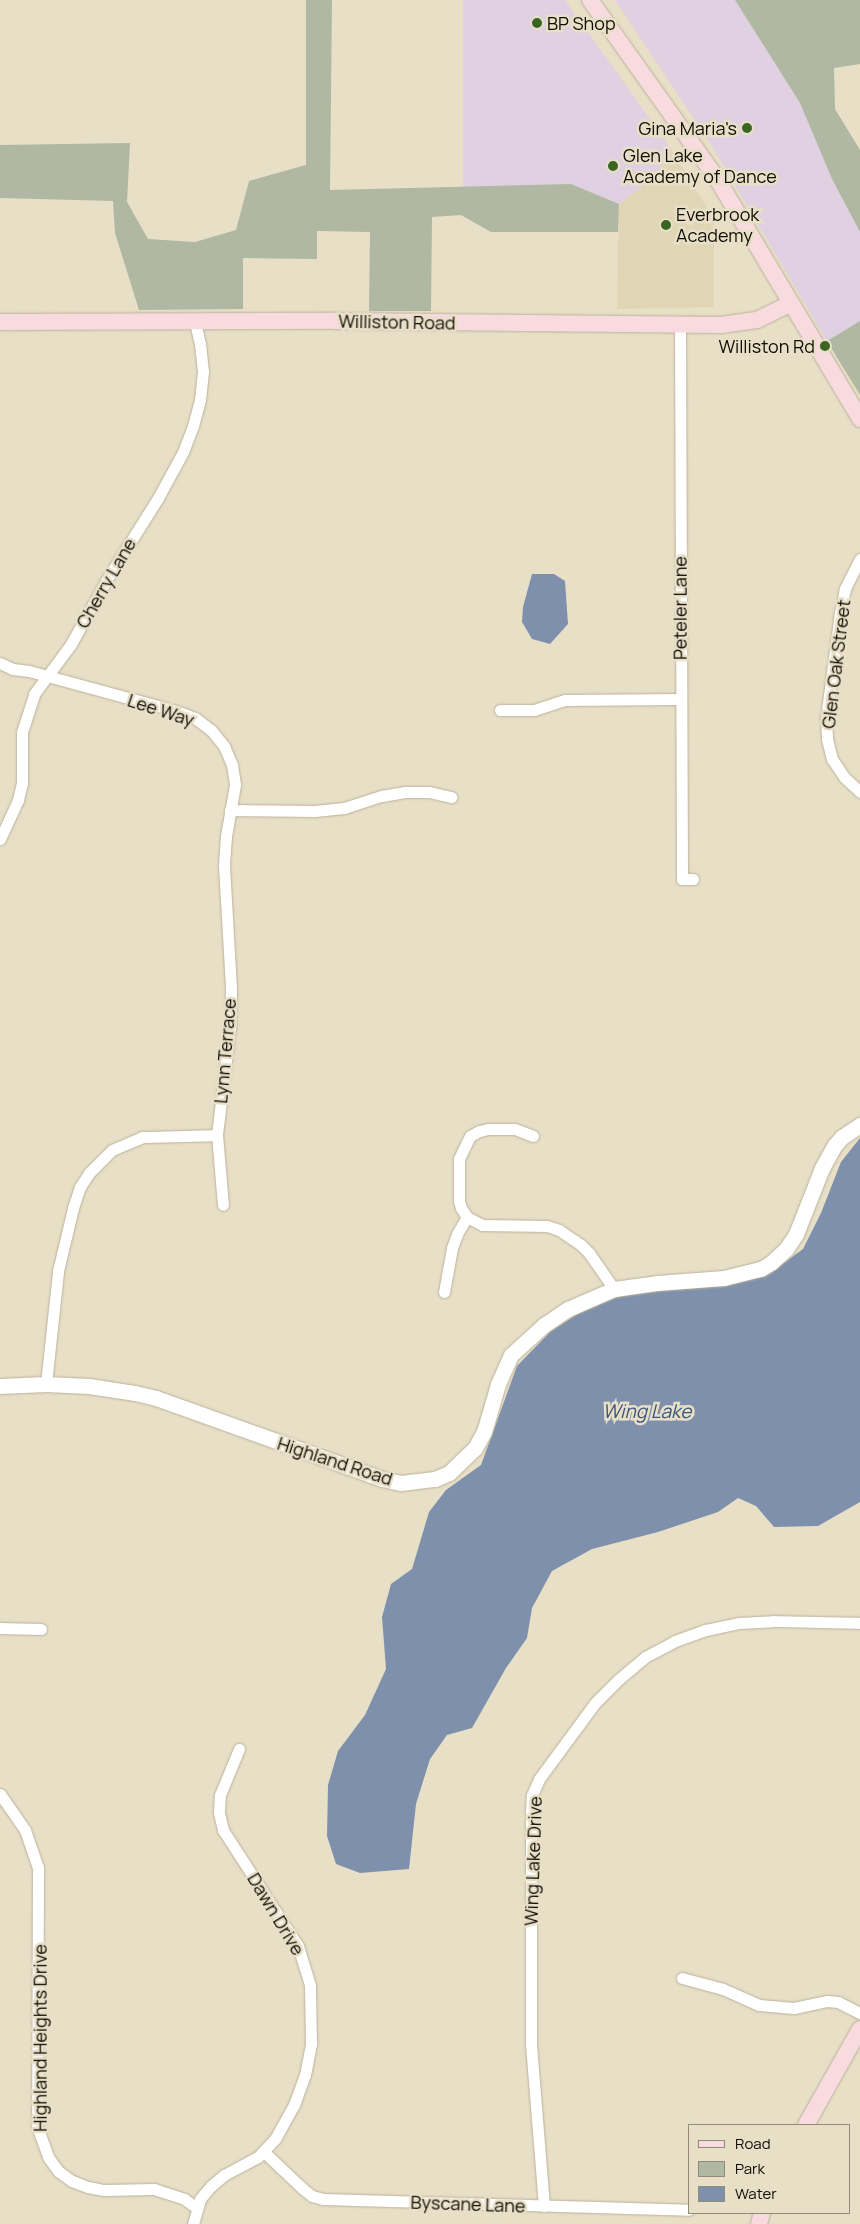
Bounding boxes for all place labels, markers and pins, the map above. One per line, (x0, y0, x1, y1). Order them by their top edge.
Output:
place label: BP Shop (547, 12, 616, 34)
marker: BP Shop (531, 17, 543, 29)
place label: Gina Maria's (639, 117, 737, 139)
marker: Gina Maria's (741, 122, 753, 134)
place label: Glen Lake Academy of Dance (623, 145, 777, 188)
marker: Glen Lake Academy of Dance (607, 160, 619, 172)
place label: Everbrook Academy (676, 204, 759, 246)
marker: Everbrook Academy (660, 219, 672, 231)
place label: Williston Rd (718, 335, 815, 357)
marker: Williston Rd (819, 340, 831, 352)

